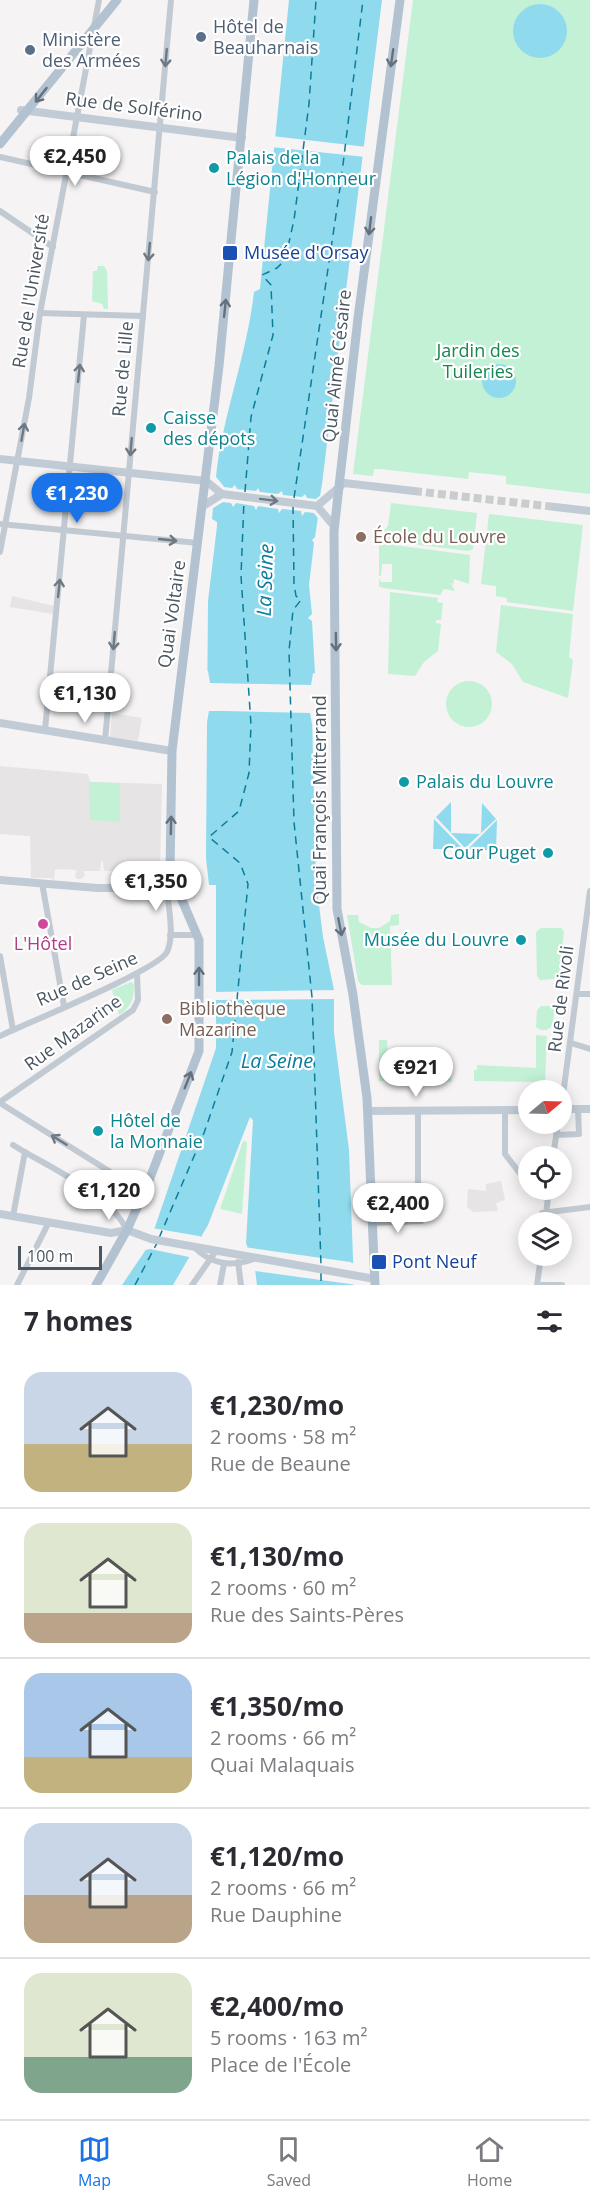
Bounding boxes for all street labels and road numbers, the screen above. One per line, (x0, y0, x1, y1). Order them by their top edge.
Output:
street label: Rue de Solférino (64, 86, 204, 126)
street label: Rue de l'Université (6, 212, 54, 370)
street label: Quai Aimé Césaire (316, 288, 356, 444)
street label: Rue de Lille (106, 320, 138, 418)
street label: Quai Voltaire (152, 558, 190, 669)
street label: Quai François Mitterrand (307, 695, 331, 905)
street label: Rue de Rivoli (542, 944, 578, 1054)
street label: Rue de Seine (32, 945, 141, 1011)
street label: Rue Mazarine (19, 989, 126, 1076)

